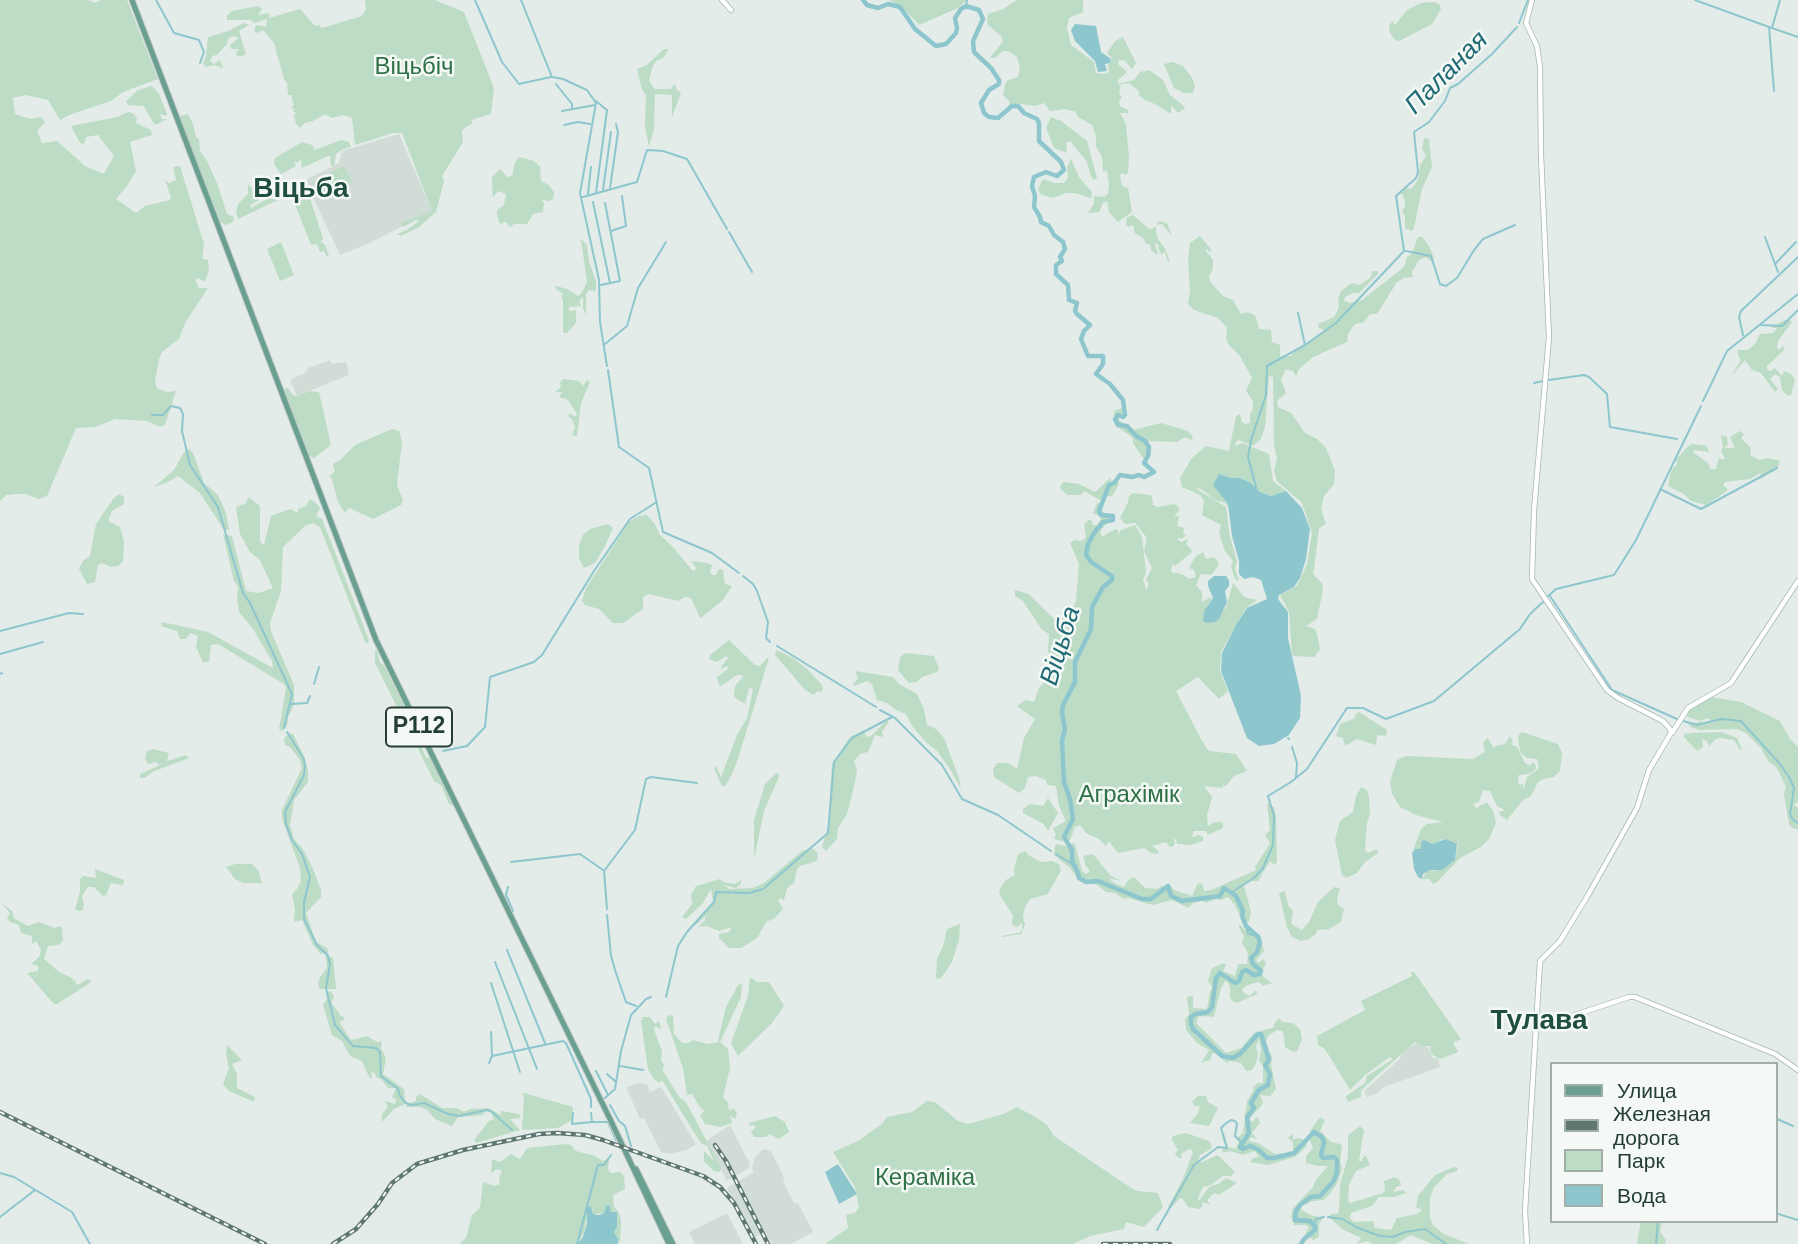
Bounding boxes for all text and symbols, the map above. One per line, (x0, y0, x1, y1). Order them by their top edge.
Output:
water label: Паланая (1399, 25, 1495, 121)
park label: Віцьбіч (374, 53, 454, 81)
district label: Віцьба (253, 172, 349, 206)
water label: Віцьба (1034, 603, 1088, 689)
road number: Р112 (386, 708, 452, 747)
park label: Аграхімік (1078, 781, 1180, 809)
district label: Тулава (1490, 1004, 1588, 1038)
legend (1549, 1062, 1777, 1223)
text: Улица (1617, 1079, 1677, 1102)
text: Железная дорога (1613, 1102, 1711, 1149)
text: Парк (1617, 1149, 1665, 1172)
park label: Кераміка (875, 1164, 975, 1192)
text: Вода (1617, 1184, 1666, 1207)

